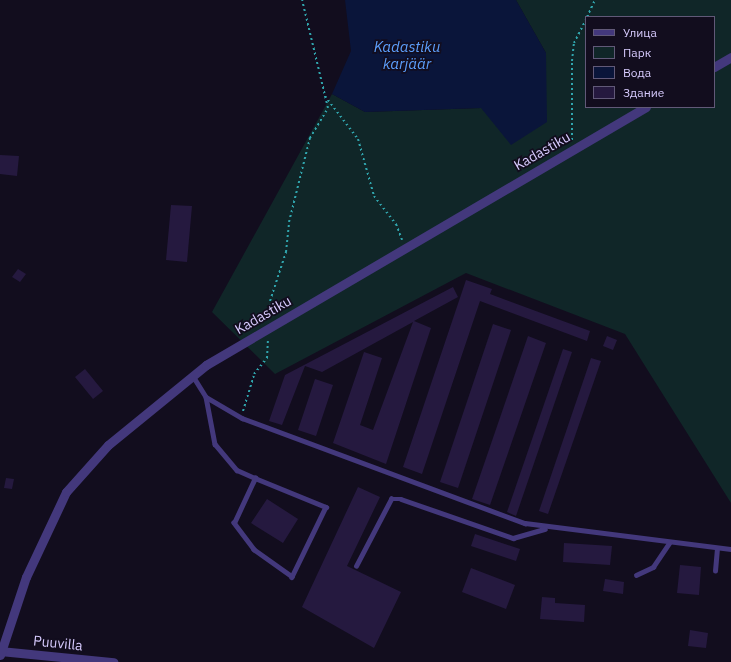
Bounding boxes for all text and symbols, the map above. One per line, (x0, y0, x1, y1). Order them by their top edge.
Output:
legend (585, 16, 715, 108)
text: Улица (623, 25, 657, 40)
water label: Kadastiku karjäär (374, 37, 440, 72)
text: Парк (623, 45, 651, 60)
text: Вода (623, 65, 651, 80)
text: Здание (623, 85, 664, 100)
street label: Kadastiku (511, 128, 573, 174)
street label: Kadastiku (232, 292, 294, 338)
street label: Puuvilla (32, 632, 84, 654)

